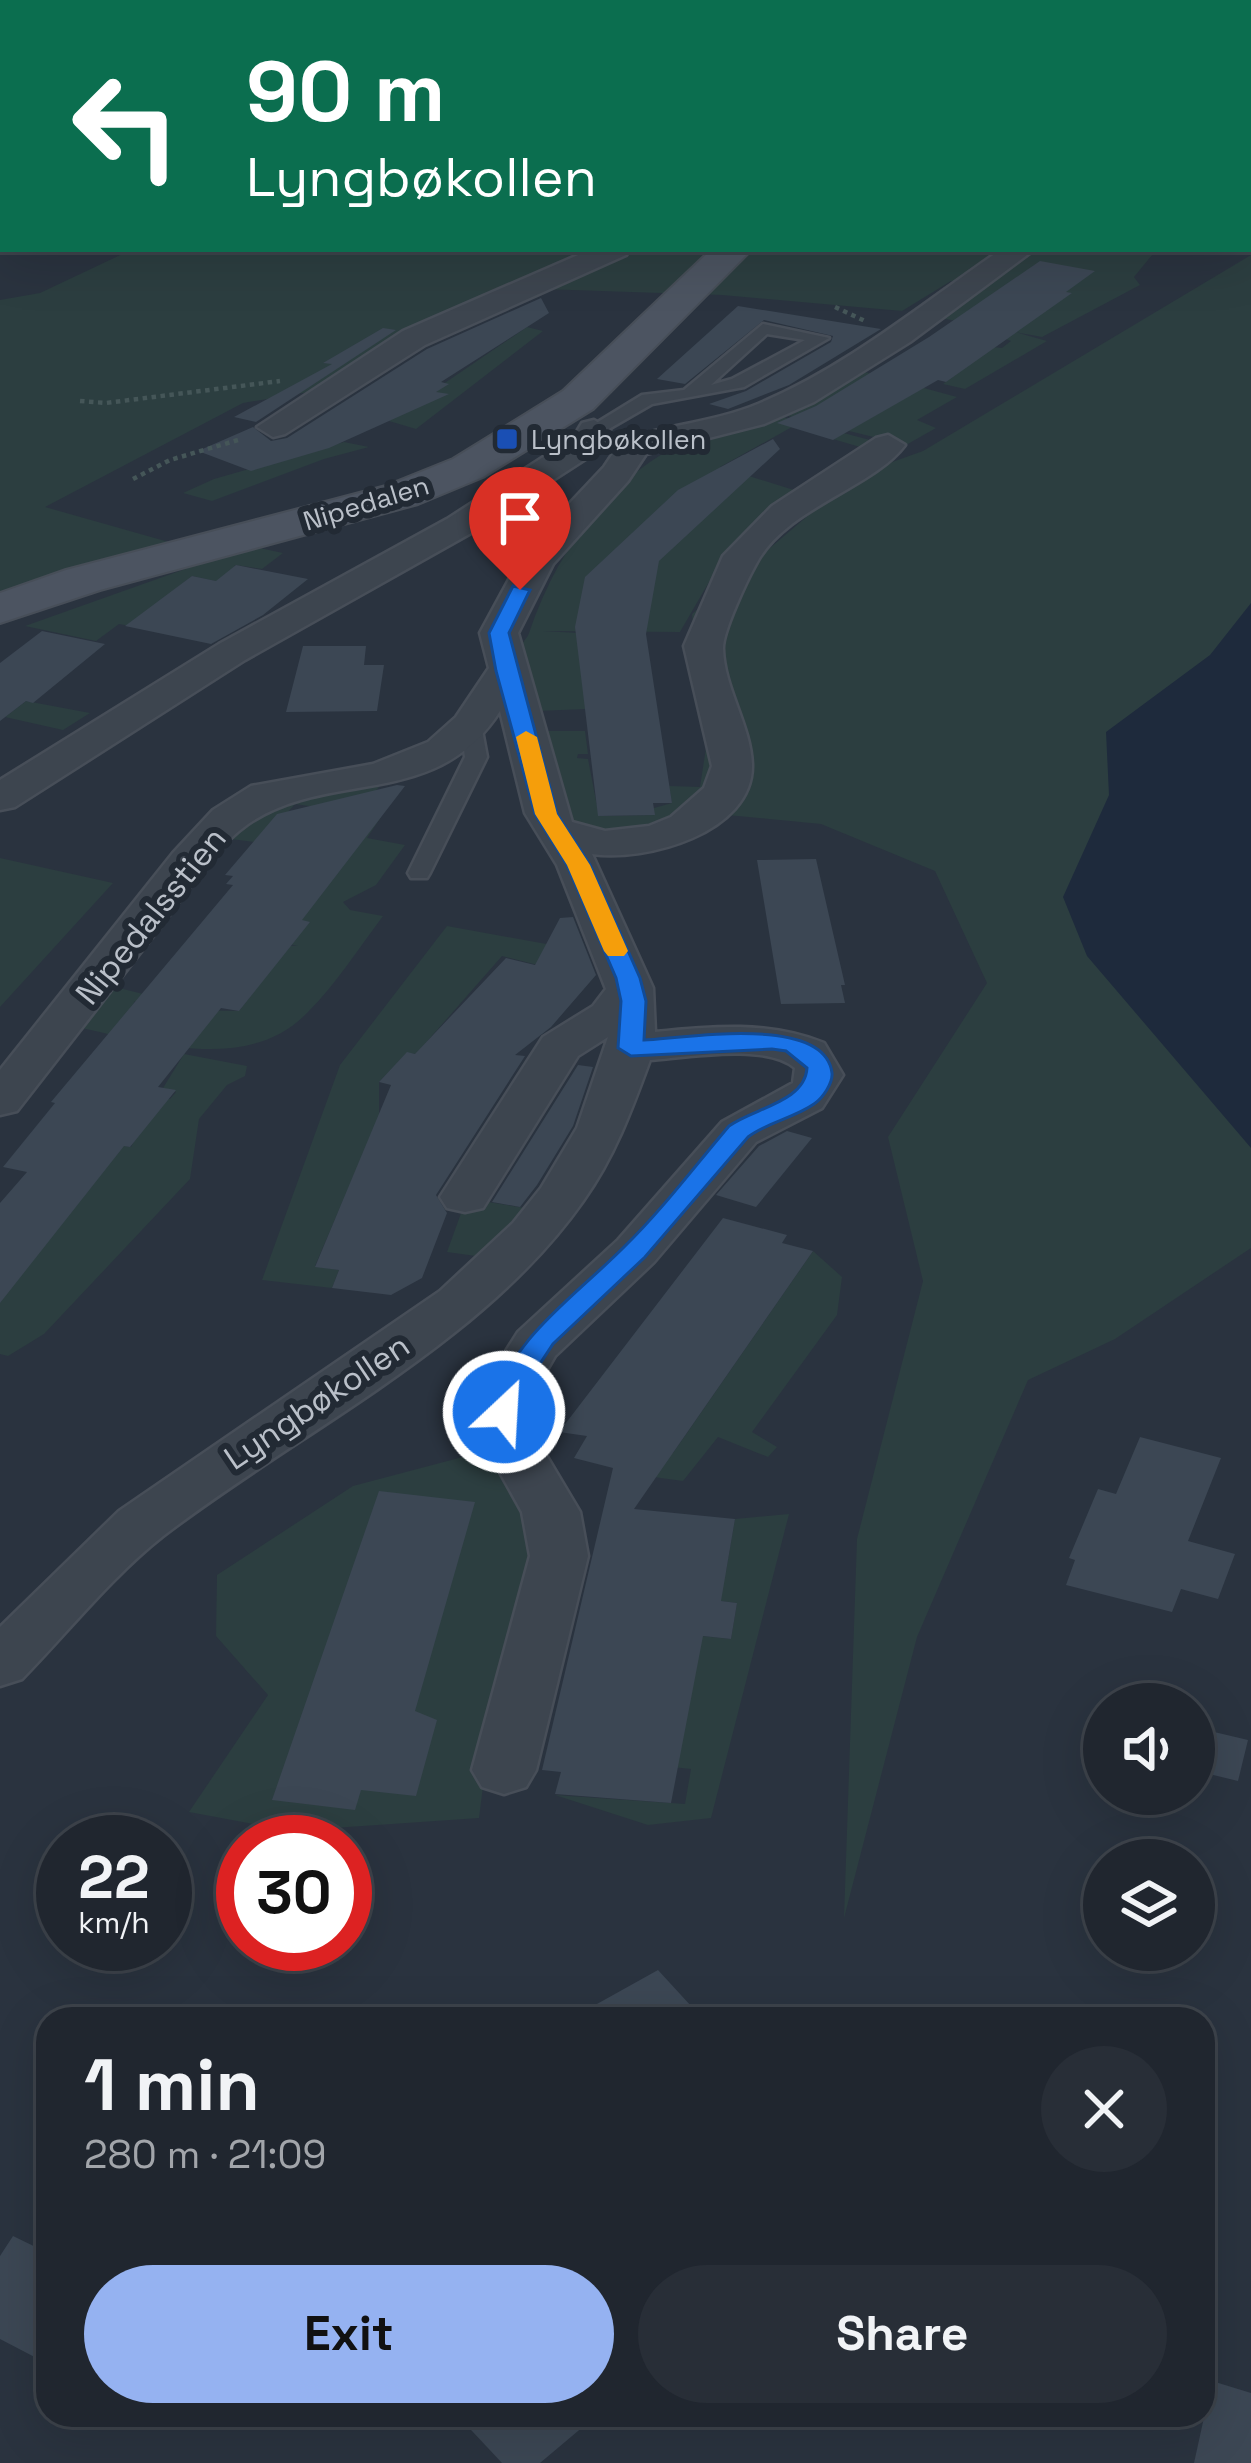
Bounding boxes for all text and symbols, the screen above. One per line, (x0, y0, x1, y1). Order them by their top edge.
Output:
text: 90 m (246, 38, 445, 146)
icon: left (48, 48, 204, 204)
text: Lyngbøkollen (246, 143, 597, 212)
place label: Lyngbøkollen (531, 422, 706, 457)
marker: Lyngbøkollen (494, 426, 520, 452)
street label: Nipedalen (299, 467, 433, 539)
pin (469, 467, 571, 590)
icon: arrive (487, 485, 553, 551)
street label: Nipedalsstien (67, 819, 235, 1013)
street label: Lyngbøkollen (216, 1325, 418, 1479)
position arrow (441, 1349, 567, 1475)
map controls (1083, 1683, 1215, 1971)
button: sound (1083, 1683, 1215, 1815)
speed limit sign: 30 (216, 1815, 372, 1971)
text: 22 (78, 1839, 150, 1916)
button: layers (1083, 1839, 1215, 1971)
text: km/h (78, 1903, 150, 1942)
text: 1 min (84, 2039, 260, 2131)
button: close (1041, 2046, 1167, 2172)
text: 280 m · 21:09 (84, 2130, 326, 2179)
button: Exit (84, 2265, 614, 2403)
button: Share (638, 2265, 1167, 2403)

